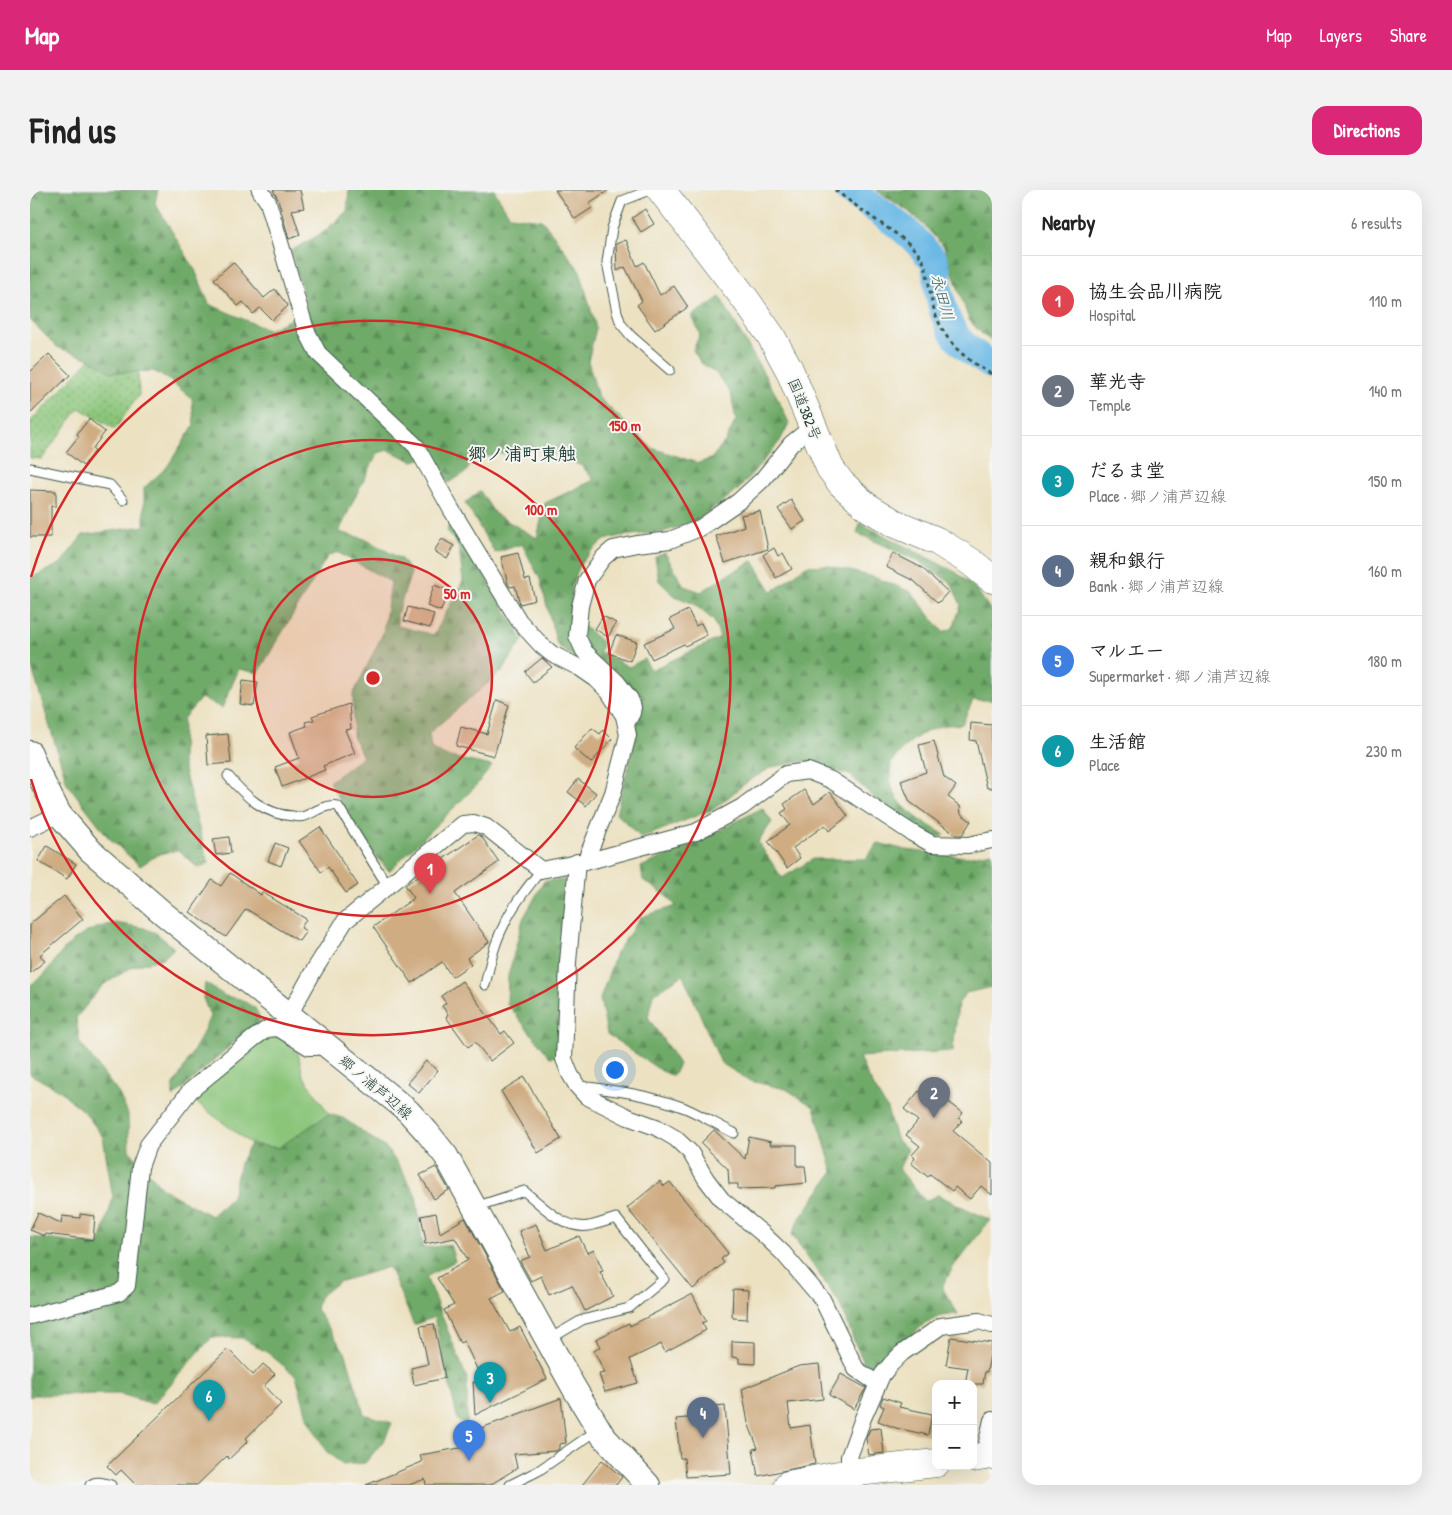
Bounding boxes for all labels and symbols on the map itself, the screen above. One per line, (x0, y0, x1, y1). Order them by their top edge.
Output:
water label: 永田川 (926, 271, 960, 323)
street label: 国道382号 (783, 375, 827, 443)
text: 150 m (609, 415, 641, 436)
district label: 郷ノ浦町東触 (468, 441, 576, 466)
text: 100 m (525, 499, 557, 520)
text: 50 m (444, 583, 470, 604)
centre of rings (364, 669, 382, 687)
pin: 1 (414, 853, 446, 894)
street label: 郷ノ浦芦辺線 (335, 1050, 417, 1124)
your location (602, 1057, 628, 1083)
pin: 2 (918, 1077, 950, 1118)
pin: 3 (474, 1362, 506, 1403)
pin: 6 (193, 1380, 225, 1421)
pin: 4 (687, 1397, 719, 1438)
pin: 5 (453, 1420, 485, 1461)

